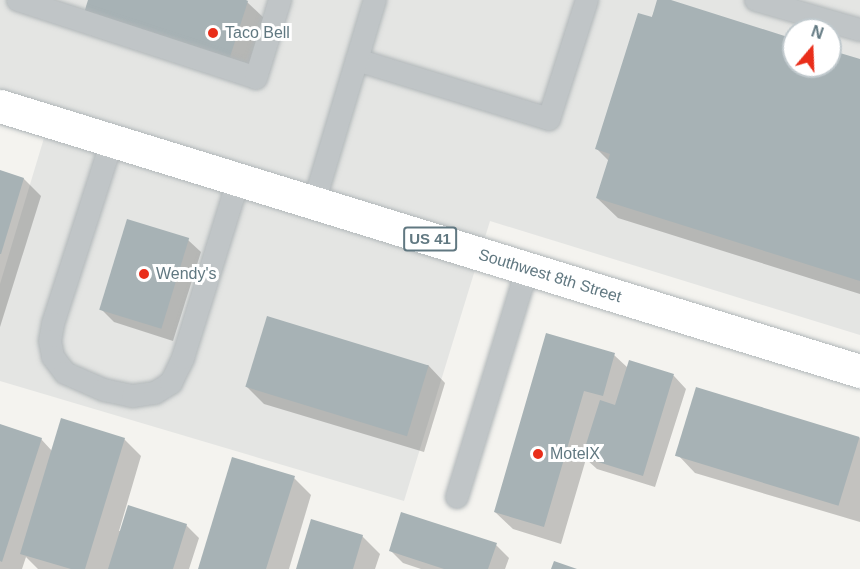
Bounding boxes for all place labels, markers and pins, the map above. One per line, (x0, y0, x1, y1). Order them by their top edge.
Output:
place label: Taco Bell (225, 23, 290, 43)
marker: Taco Bell (206, 26, 220, 40)
place label: Wendy's (156, 264, 217, 284)
marker: Wendy's (137, 267, 151, 281)
place label: MotelX (550, 444, 600, 464)
marker: MotelX (531, 447, 545, 461)

